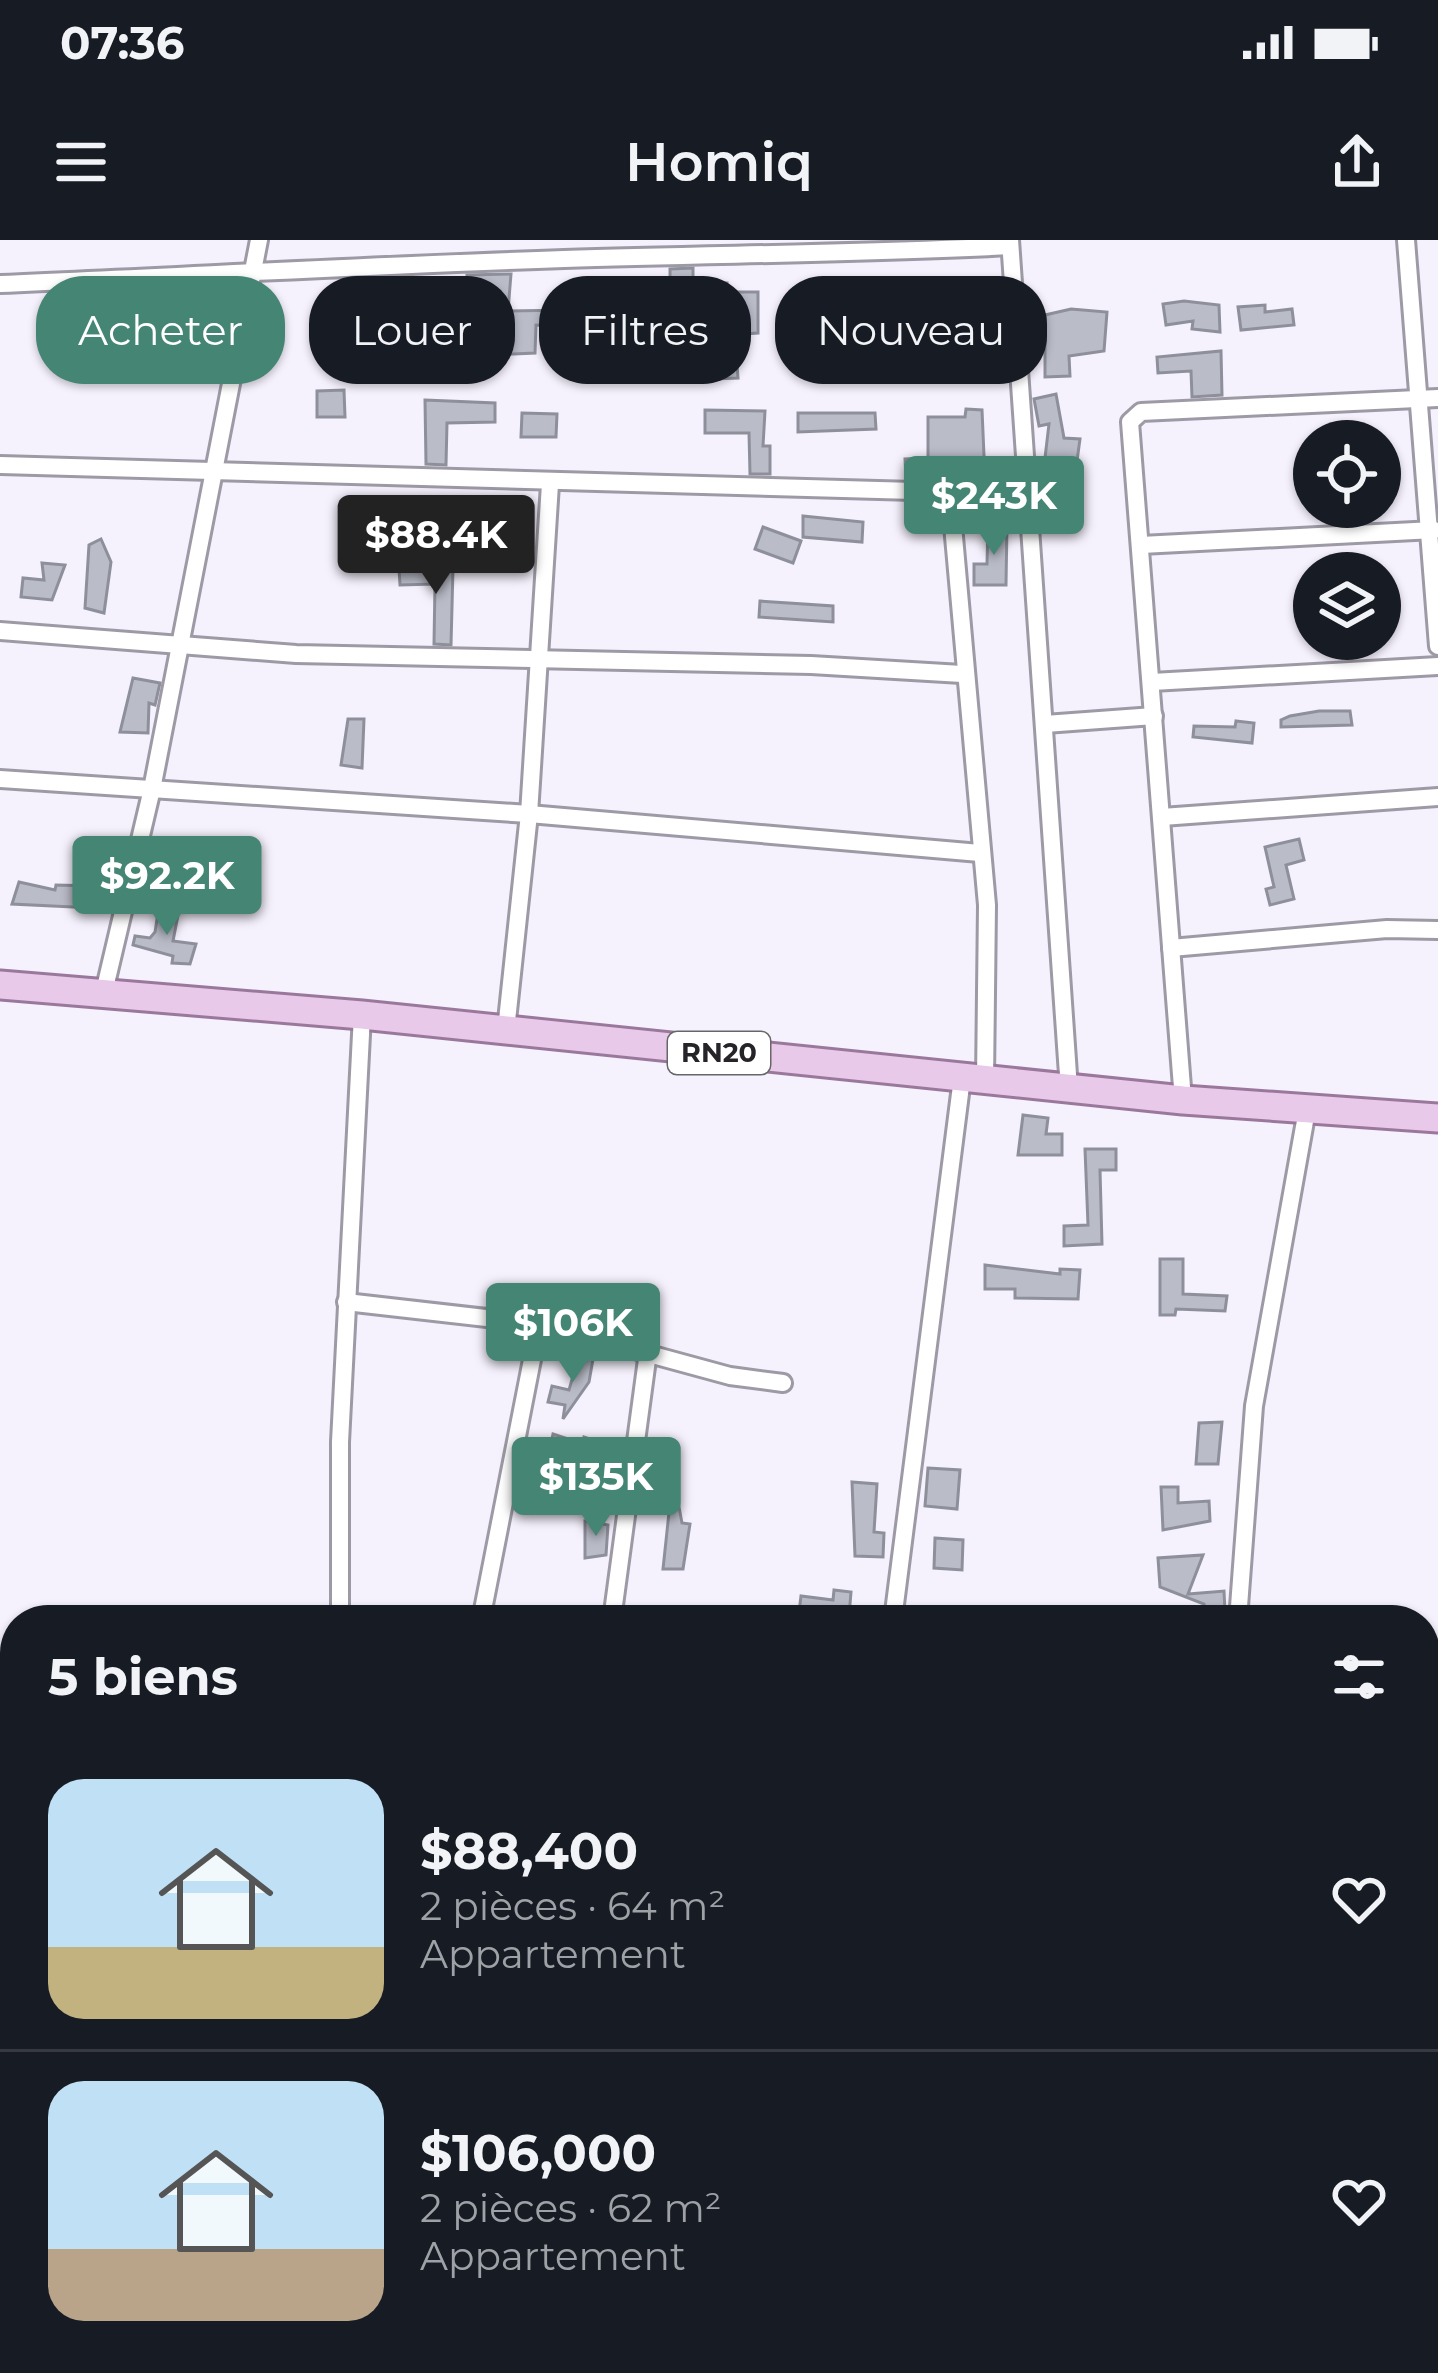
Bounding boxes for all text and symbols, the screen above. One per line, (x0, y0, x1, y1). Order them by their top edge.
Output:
text: 07:36 (60, 15, 185, 70)
icon: menu (48, 129, 114, 195)
text: Homiq (625, 129, 813, 195)
icon: share (1324, 129, 1390, 195)
chip: Acheter (36, 276, 285, 384)
chip: Louer (309, 276, 515, 384)
chip: Filtres (539, 276, 751, 384)
chip: Nouveau (775, 276, 1047, 384)
map controls (1293, 420, 1401, 660)
button: locate (1293, 420, 1401, 528)
pin: $243K (910, 456, 1078, 558)
text: $243K (931, 471, 1057, 519)
pin: $88.4K (338, 495, 534, 597)
text: $88.4K (365, 510, 507, 558)
button: layers (1293, 552, 1401, 660)
pin: $92.2K (69, 836, 265, 938)
text: $92.2K (99, 851, 235, 899)
road number: RN20 (668, 1032, 770, 1074)
pin: $106K (489, 1283, 657, 1385)
text: $106K (513, 1298, 633, 1346)
pin: $135K (512, 1437, 680, 1539)
text: $135K (539, 1452, 653, 1500)
icon: filters (1326, 1644, 1392, 1710)
text: 5 biens (48, 1646, 238, 1708)
text: $88,400 (420, 1820, 638, 1882)
icon: home (144, 1827, 288, 1971)
icon: heart (1326, 1866, 1392, 1932)
text: 2 pièces · 64 m² (420, 1882, 725, 1930)
text: Appartement (420, 1930, 686, 1978)
text: $106,000 (420, 2122, 656, 2184)
icon: home (144, 2129, 288, 2273)
icon: heart (1326, 2168, 1392, 2234)
text: 2 pièces · 62 m² (420, 2184, 722, 2232)
text: Appartement (420, 2232, 686, 2280)

